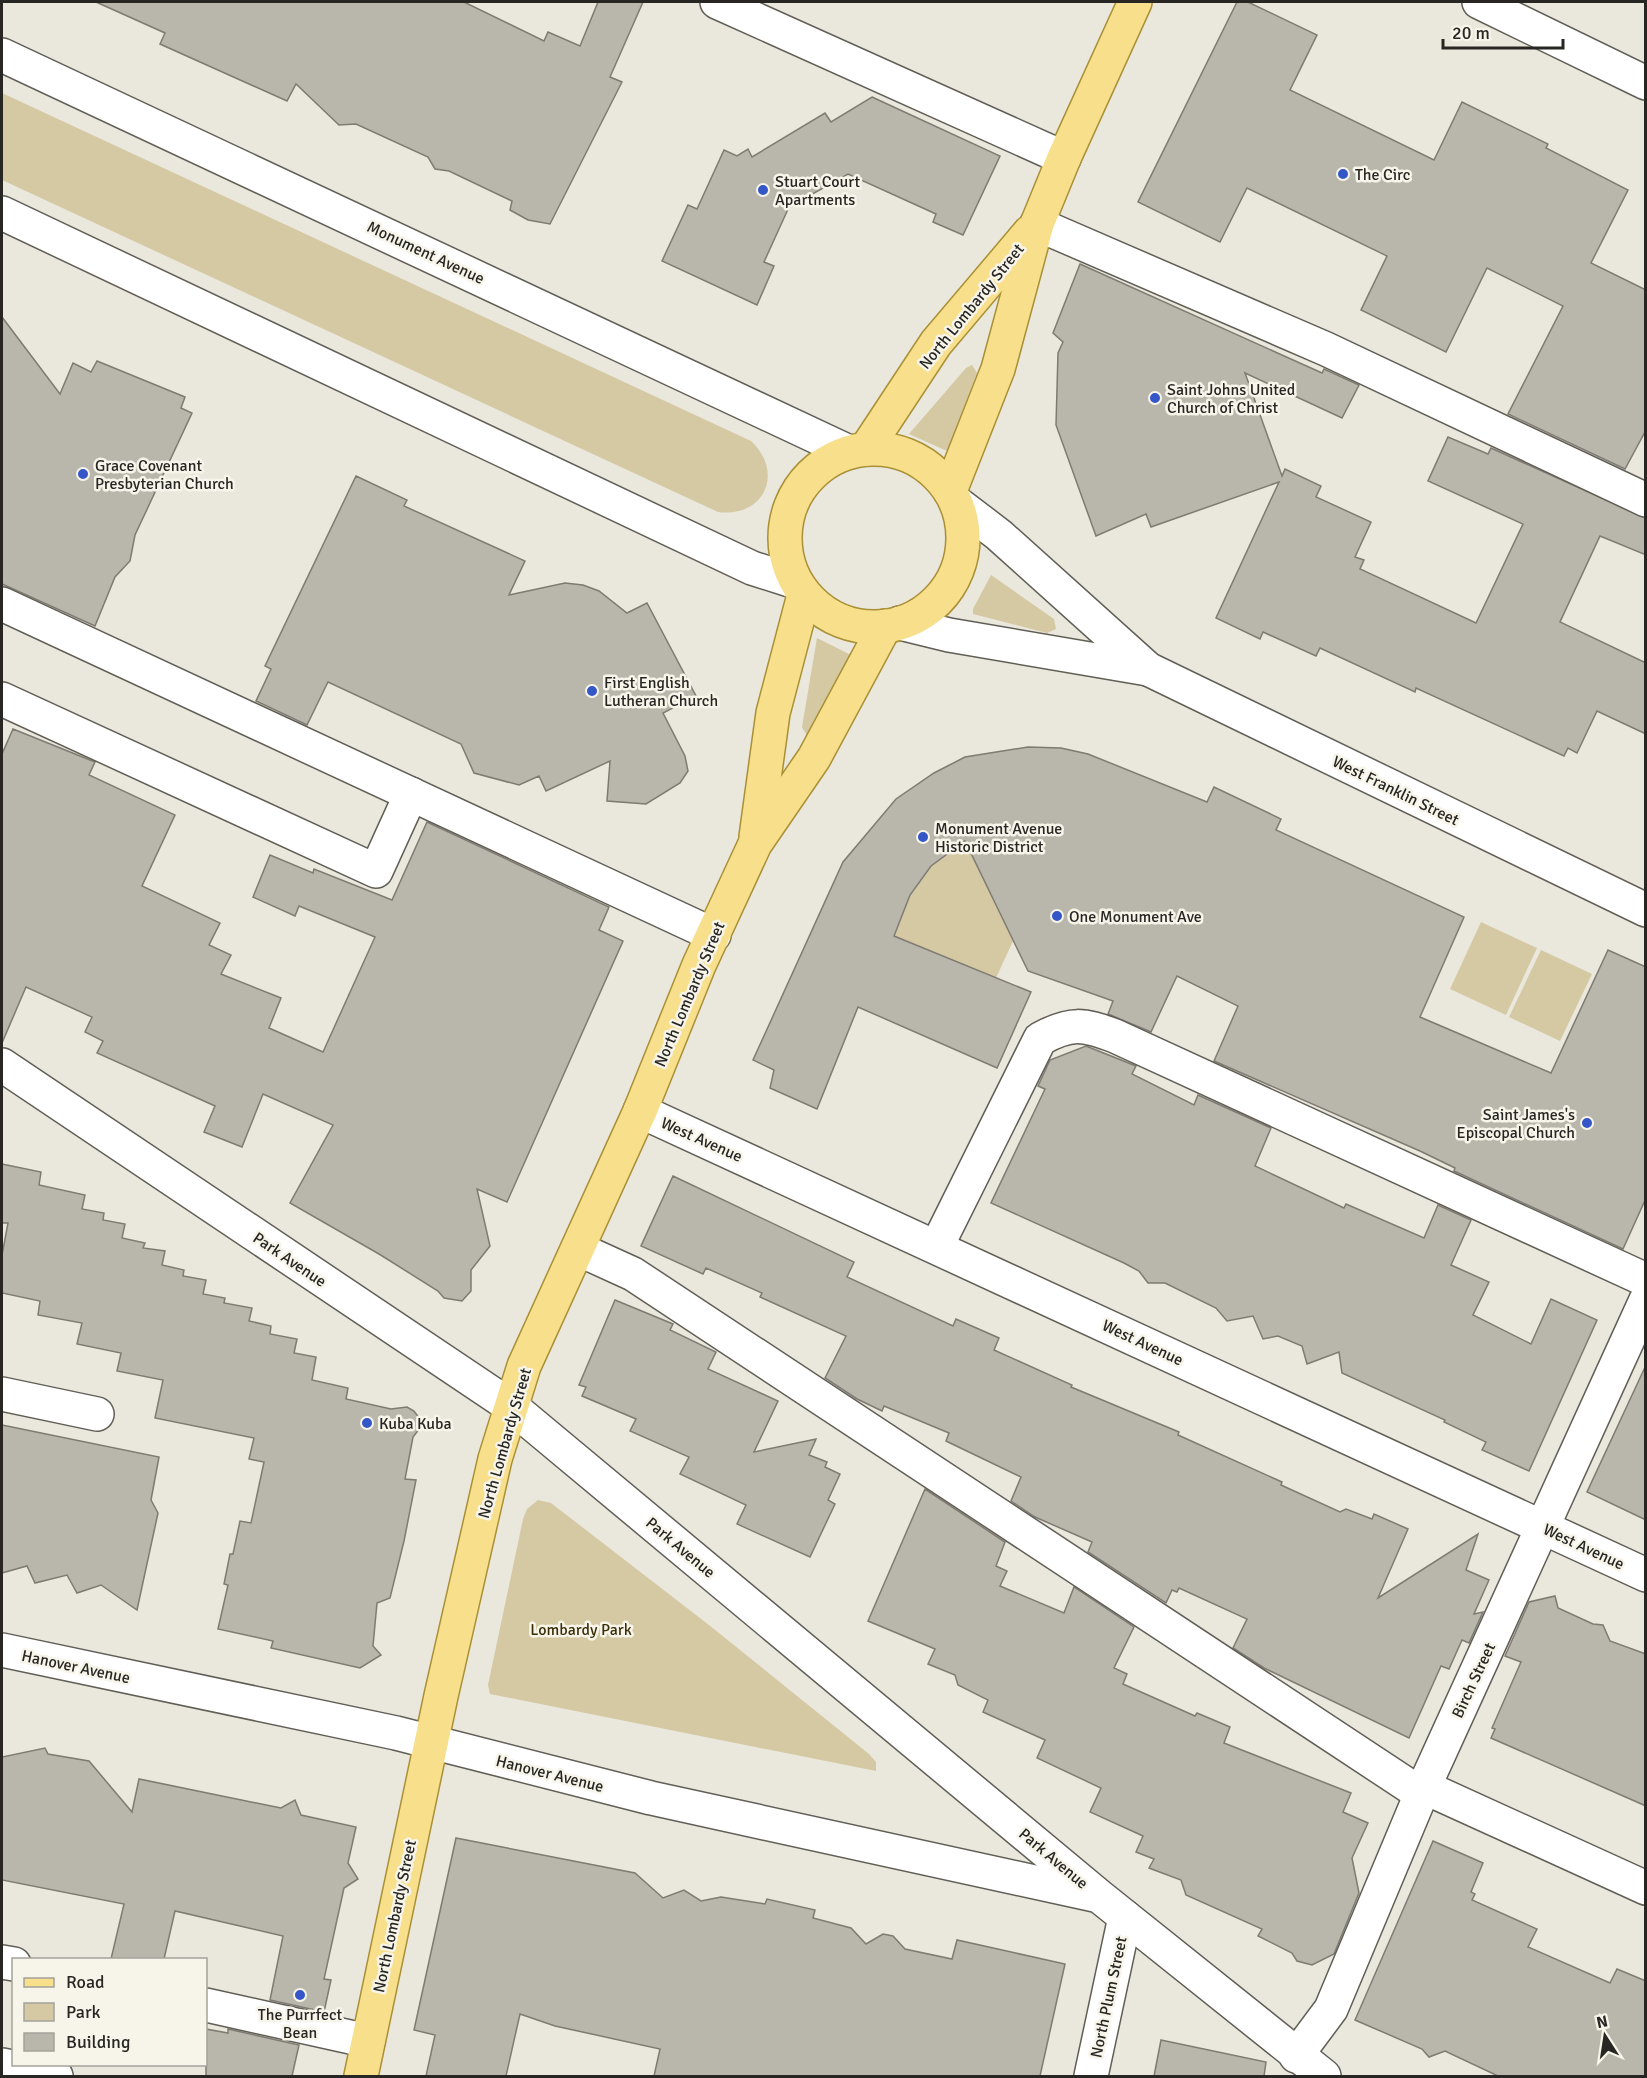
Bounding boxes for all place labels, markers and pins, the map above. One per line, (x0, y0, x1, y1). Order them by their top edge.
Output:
place label: The Circ (1355, 165, 1410, 185)
marker: The Circ (1336, 167, 1350, 181)
place label: Stuart Court Apartments (775, 172, 861, 210)
marker: Stuart Court Apartments (756, 183, 770, 197)
place label: Saint Johns United Church of Christ (1167, 380, 1295, 418)
marker: Saint Johns United Church of Christ (1148, 391, 1162, 405)
place label: Grace Covenant Presbyterian Church (95, 456, 234, 494)
marker: Grace Covenant Presbyterian Church (76, 467, 90, 481)
place label: First English Lutheran Church (604, 673, 718, 711)
marker: First English Lutheran Church (585, 684, 599, 698)
place label: Monument Avenue Historic District (935, 819, 1062, 857)
marker: Monument Avenue Historic District (916, 830, 930, 844)
place label: One Monument Ave (1069, 907, 1202, 927)
marker: One Monument Ave (1050, 909, 1064, 923)
place label: Saint James's Episcopal Church (1457, 1105, 1575, 1143)
marker: Saint James's Episcopal Church (1580, 1116, 1594, 1130)
place label: Kuba Kuba (379, 1414, 452, 1434)
marker: Kuba Kuba (360, 1416, 374, 1430)
marker: The Purrfect Bean (293, 1988, 307, 2002)
place label: The Purrfect Bean (258, 2005, 343, 2043)

